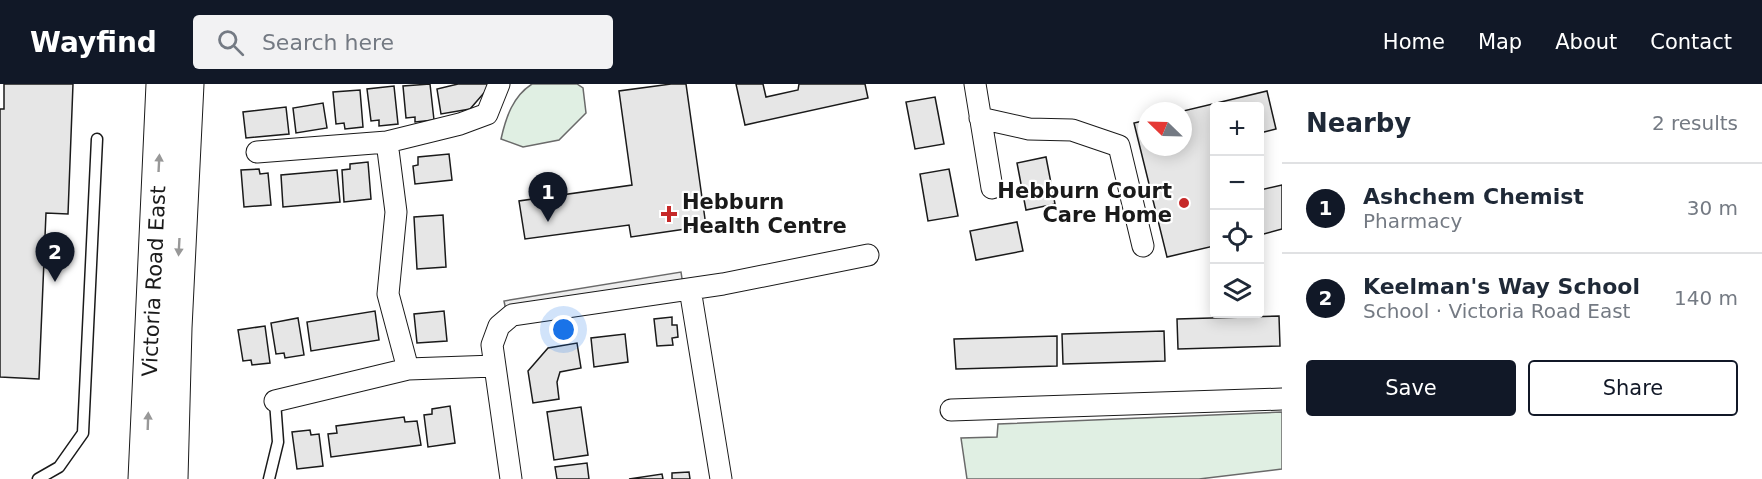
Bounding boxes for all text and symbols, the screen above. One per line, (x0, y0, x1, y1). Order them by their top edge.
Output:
search box (193, 15, 613, 69)
text: Wayfind (30, 26, 157, 59)
icon: search (214, 26, 247, 59)
text: Search here (262, 30, 394, 55)
text: Home (1383, 30, 1445, 54)
text: Map (1478, 30, 1522, 54)
text: About (1555, 30, 1617, 54)
text: Contact (1650, 30, 1732, 54)
north arrow (1138, 102, 1192, 156)
map controls (1210, 102, 1264, 318)
button: + (1210, 102, 1264, 156)
text: Nearby (1306, 108, 1411, 138)
text: 2 results (1652, 111, 1738, 135)
one-way arrow (155, 153, 164, 172)
button: − (1210, 156, 1264, 210)
pin: 1 (528, 172, 568, 222)
place label: Hebburn Court Care Home (997, 179, 1172, 227)
text: Ashchem Chemist (1363, 184, 1584, 209)
street label: Victoria Road East (138, 185, 170, 377)
place label: Hebburn Health Centre (682, 190, 847, 238)
marker: Hebburn Court Care Home (1177, 196, 1191, 210)
text: 1 (1319, 196, 1332, 220)
text: 30 m (1687, 196, 1738, 220)
marker: Hebburn Health Centre (660, 205, 678, 223)
text: Pharmacy (1363, 209, 1462, 233)
button: locate (1210, 210, 1264, 264)
pin: 2 (36, 232, 74, 282)
one-way arrow (174, 238, 183, 257)
button: layers (1210, 264, 1264, 318)
text: Keelman's Way School (1363, 274, 1640, 299)
text: 2 (1319, 286, 1332, 310)
text: 140 m (1674, 286, 1738, 310)
text: School · Victoria Road East (1363, 299, 1630, 323)
your location (549, 315, 578, 344)
button: Save (1306, 360, 1516, 416)
button: Share (1528, 360, 1738, 416)
one-way arrow (143, 411, 152, 430)

